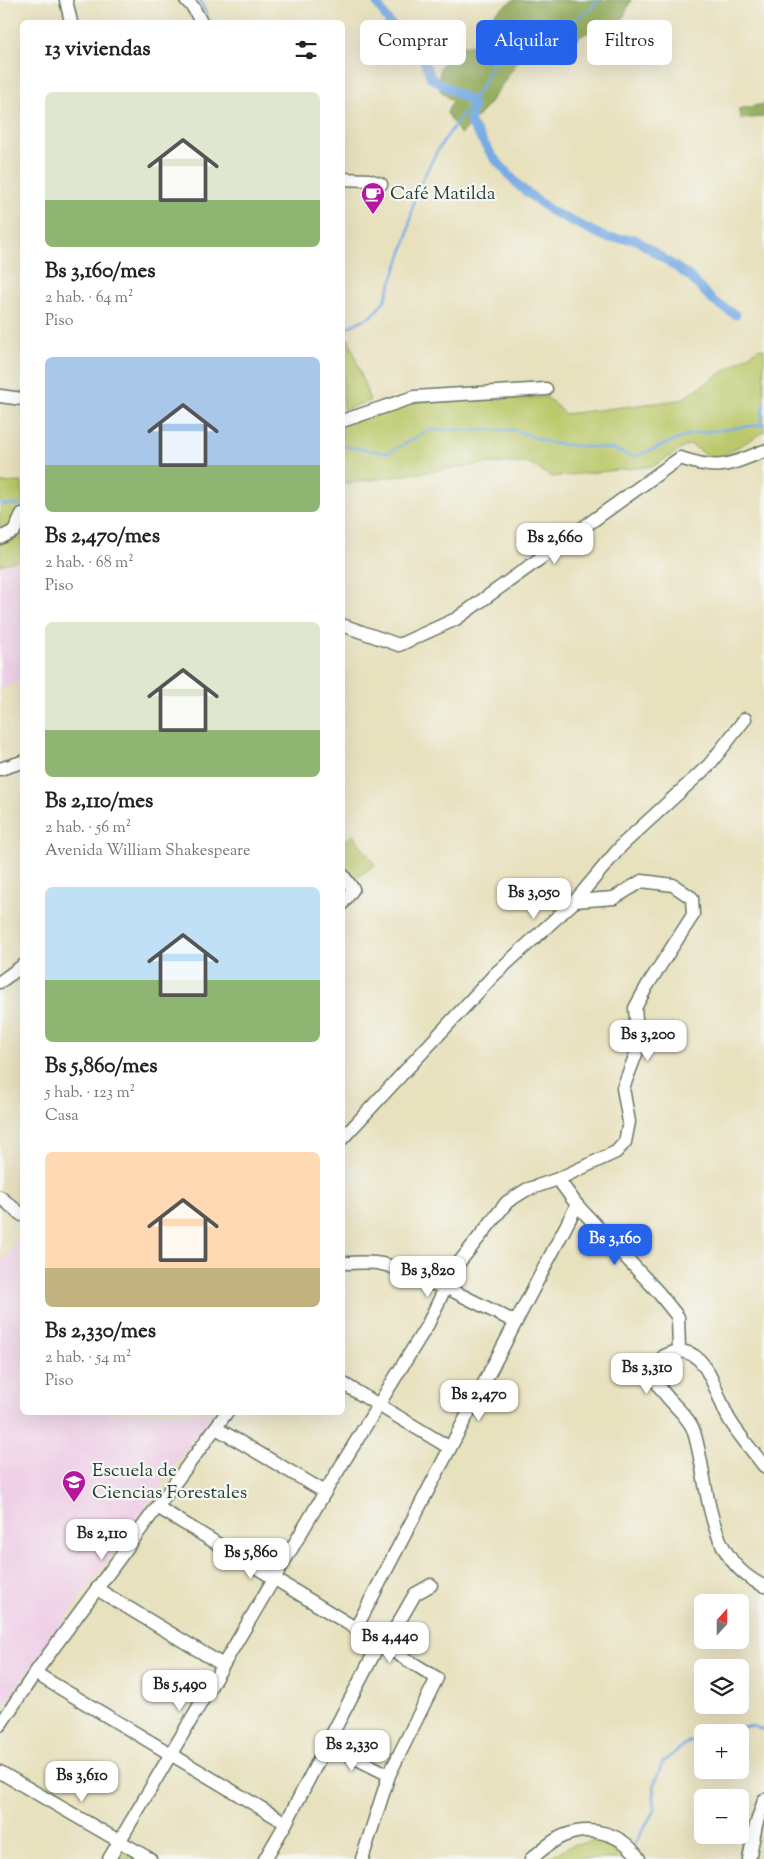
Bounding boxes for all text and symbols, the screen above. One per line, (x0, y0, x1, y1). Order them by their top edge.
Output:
chip: Comprar (360, 20, 466, 65)
chip: Alquilar (476, 20, 577, 65)
chip: Filtros (587, 20, 672, 65)
text: 13 viviendas (45, 35, 151, 65)
icon: filters (292, 36, 320, 64)
icon: home (138, 125, 228, 215)
cafe icon: Café Matilda (360, 181, 386, 215)
place label: Café Matilda (390, 181, 496, 208)
text: Bs 3,160/mes (45, 257, 155, 287)
text: 2 hab. · 64 m² (45, 287, 133, 310)
text: Piso (45, 310, 73, 333)
icon: home (138, 390, 228, 480)
text: Bs 2,470/mes (45, 522, 160, 552)
pin: Bs 2,660 (503, 522, 607, 565)
text: Bs 2,660 (527, 527, 583, 550)
text: 2 hab. · 68 m² (45, 552, 134, 575)
text: Piso (45, 575, 73, 598)
icon: home (138, 655, 228, 745)
text: Bs 2,110/mes (45, 787, 153, 817)
text: 2 hab. · 56 m² (45, 817, 131, 840)
text: Avenida William Shakespeare (45, 840, 251, 863)
pin: Bs 3,050 (482, 878, 586, 920)
text: Bs 3,050 (508, 882, 560, 905)
icon: home (138, 920, 228, 1010)
pin: Bs 3,200 (596, 1020, 700, 1062)
text: Bs 3,200 (621, 1024, 675, 1047)
text: Bs 5,860/mes (45, 1052, 158, 1082)
text: 5 hab. · 123 m² (45, 1082, 135, 1105)
text: Casa (45, 1105, 79, 1128)
icon: home (138, 1185, 228, 1275)
pin: Bs 3,160 (563, 1224, 667, 1266)
text: Bs 3,160 (589, 1228, 641, 1251)
pin: Bs 3,820 (376, 1256, 480, 1298)
text: Bs 3,820 (401, 1260, 455, 1283)
text: Bs 2,330/mes (45, 1317, 156, 1347)
text: 2 hab. · 54 m² (45, 1347, 131, 1370)
pin: Bs 3,310 (595, 1352, 699, 1395)
text: Bs 3,310 (622, 1357, 672, 1380)
text: Piso (45, 1370, 73, 1393)
pin: Bs 2,470 (427, 1380, 531, 1422)
text: Bs 2,470 (451, 1384, 507, 1407)
place label: Escuela de Ciencias Forestales (92, 1458, 247, 1507)
school or university icon: Escuela de Ciencias Forestales (61, 1469, 87, 1503)
pin: Bs 2,110 (50, 1518, 154, 1561)
text: Bs 2,110 (77, 1523, 127, 1546)
pin: Bs 5,860 (199, 1538, 303, 1580)
text: Bs 5,860 (224, 1542, 278, 1565)
north arrow (694, 1594, 749, 1649)
map controls (694, 1594, 749, 1844)
pin: Bs 4,440 (338, 1622, 442, 1664)
text: Bs 4,440 (362, 1626, 418, 1649)
button: layers (694, 1659, 749, 1714)
pin: Bs 5,490 (128, 1670, 232, 1712)
text: Bs 5,490 (153, 1674, 207, 1697)
button: + (694, 1724, 749, 1779)
pin: Bs 2,330 (300, 1730, 404, 1772)
text: Bs 2,330 (326, 1734, 378, 1757)
pin: Bs 3,610 (30, 1760, 134, 1803)
text: Bs 3,610 (56, 1765, 108, 1788)
button: − (694, 1789, 749, 1844)

